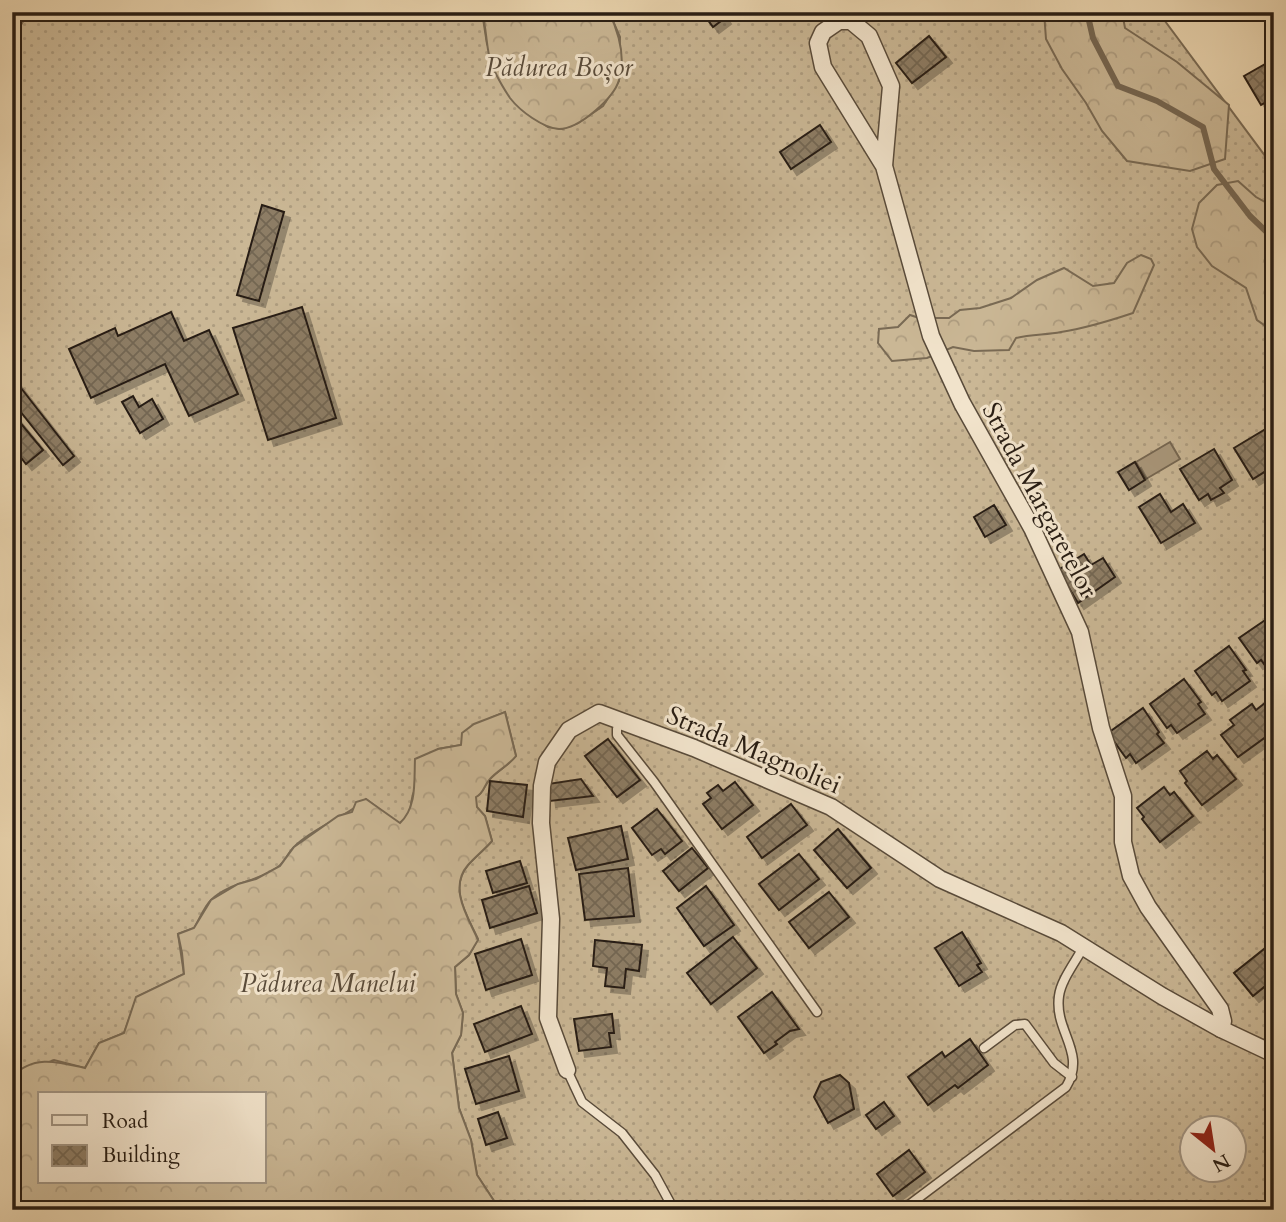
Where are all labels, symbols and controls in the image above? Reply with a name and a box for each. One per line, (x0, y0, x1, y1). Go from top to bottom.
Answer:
park label: Pădurea Boșor (485, 50, 634, 85)
street label: Strada Margaretelor (974, 396, 1107, 604)
street label: Strada Magnoliei (661, 698, 847, 802)
park label: Pădurea Manelui (240, 966, 417, 1001)
legend (38, 1092, 266, 1184)
text: Road (102, 1107, 148, 1136)
north arrow (1178, 1114, 1248, 1184)
text: Building (102, 1141, 180, 1170)
text: N (1207, 1147, 1235, 1178)

